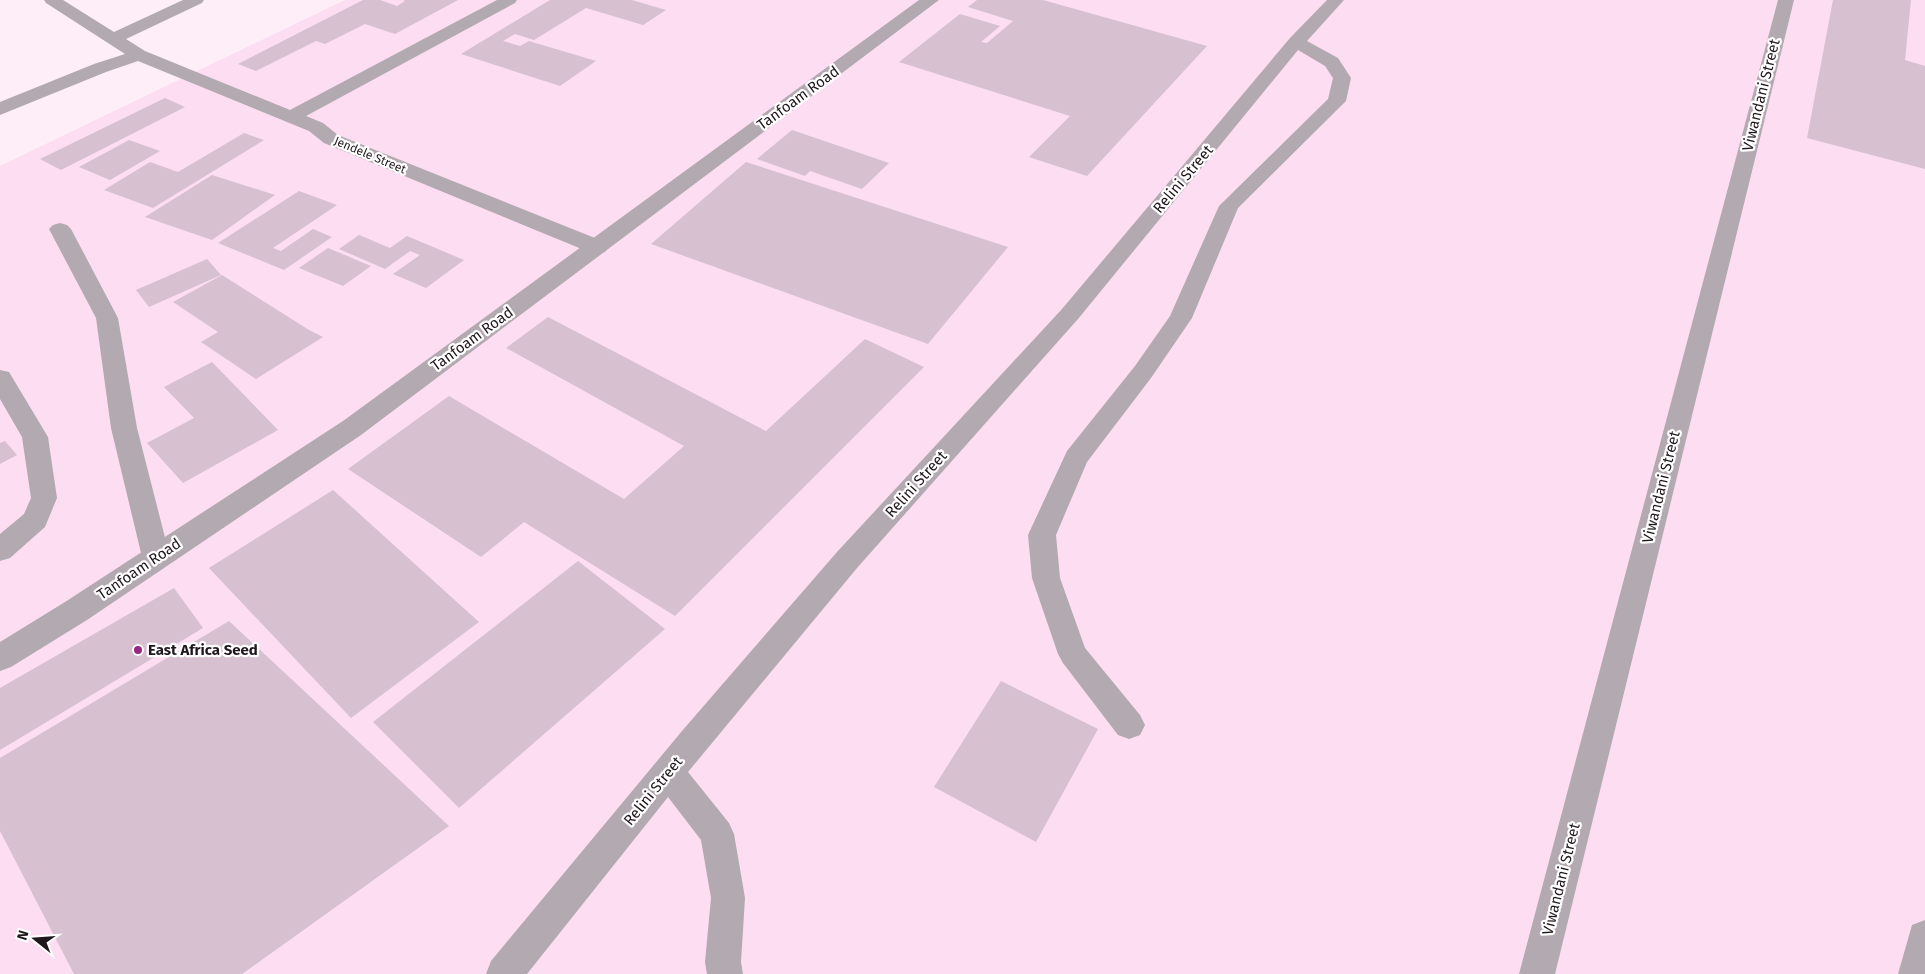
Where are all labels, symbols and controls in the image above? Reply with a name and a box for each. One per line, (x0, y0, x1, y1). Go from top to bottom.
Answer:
street label: Viwandani Street (1738, 37, 1784, 153)
street label: Tanfoam Road (753, 62, 843, 134)
street label: Jendele Street (332, 134, 409, 177)
street label: Relini Street (1149, 141, 1217, 217)
street label: Tanfoam Road (427, 303, 517, 375)
street label: Viwandani Street (1638, 429, 1684, 545)
street label: Relini Street (881, 447, 951, 521)
street label: Tanfoam Road (94, 534, 184, 604)
place label: East Africa Seed (148, 641, 258, 659)
marker: East Africa Seed (132, 644, 144, 656)
street label: Relini Street (620, 752, 687, 829)
street label: Viwandani Street (1538, 821, 1584, 937)
north arrow (10, 914, 60, 964)
text: N (14, 928, 33, 942)

